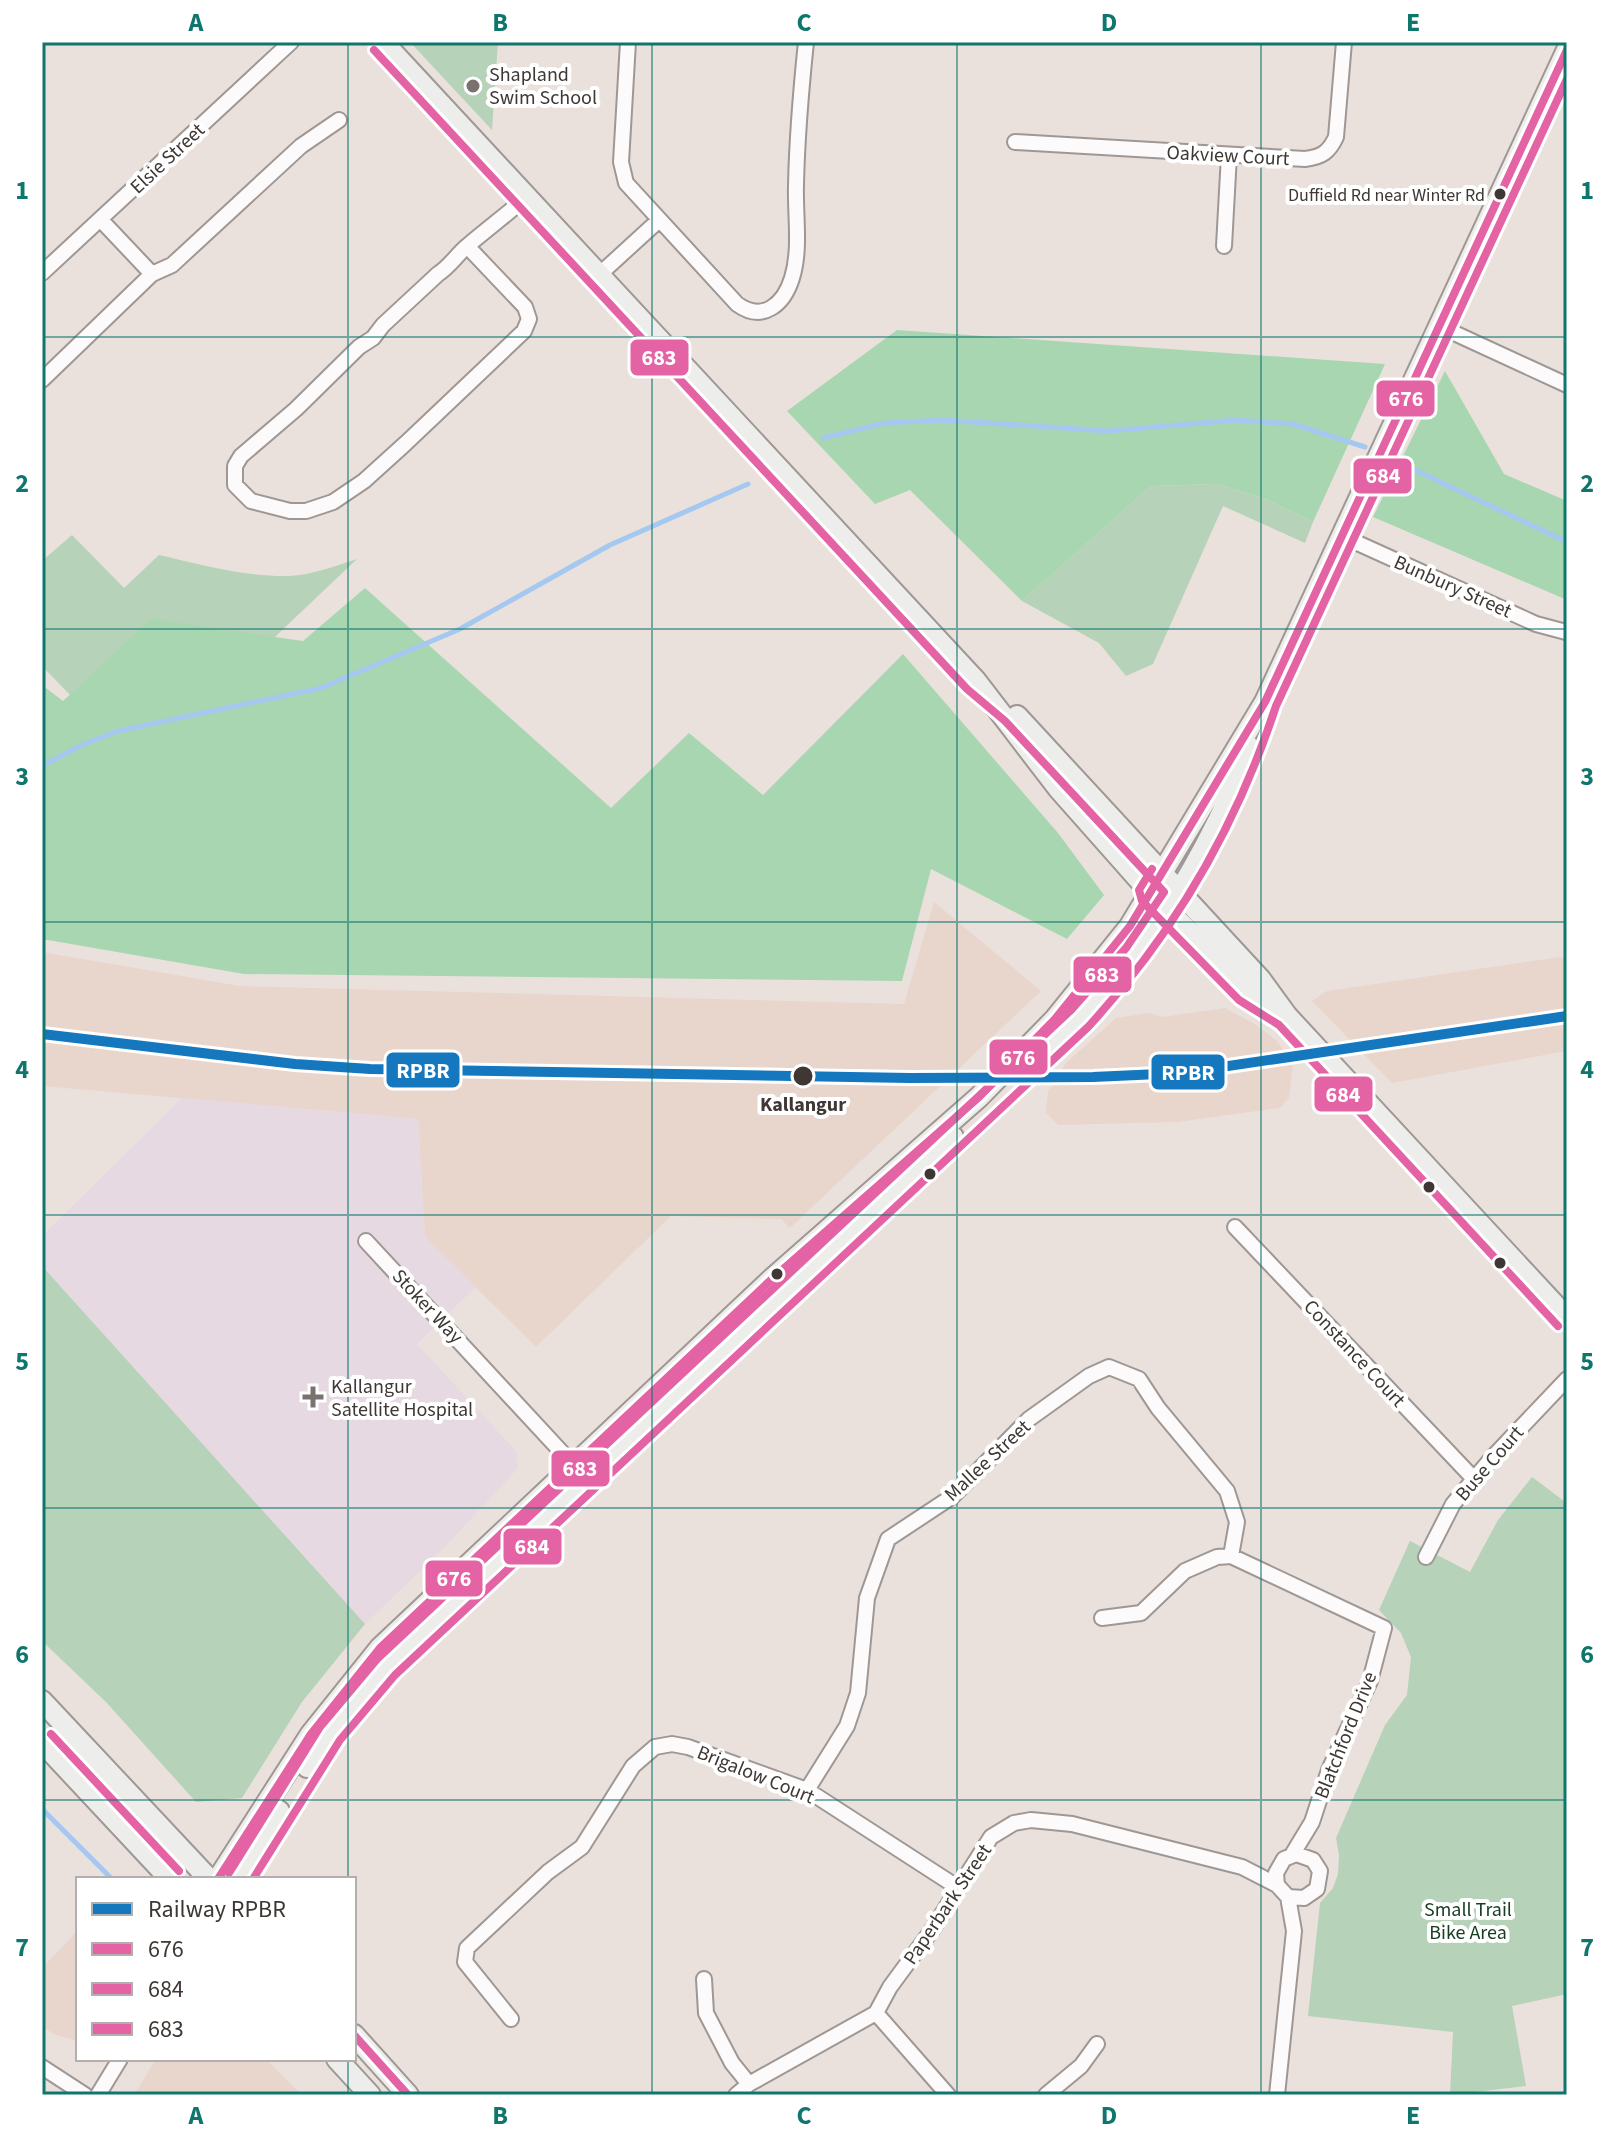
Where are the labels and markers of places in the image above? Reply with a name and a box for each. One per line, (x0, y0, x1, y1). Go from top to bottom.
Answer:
place label: Shapland Swim School (489, 61, 597, 112)
marker: Shapland Swim School (464, 77, 482, 95)
place label: Duffield Rd near Winter Rd (1288, 183, 1485, 208)
marker: Duffield Rd near Winter Rd (1492, 186, 1508, 202)
marker: Kallangur (791, 1064, 815, 1088)
place label: Kallangur (760, 1091, 846, 1119)
unlabelled marker (922, 1166, 938, 1182)
unlabelled marker (1421, 1179, 1437, 1195)
unlabelled marker (1492, 1255, 1508, 1271)
unlabelled marker (769, 1266, 785, 1282)
place label: Kallangur Satellite Hospital (331, 1373, 473, 1424)
marker: Kallangur Satellite Hospital (302, 1386, 324, 1408)

